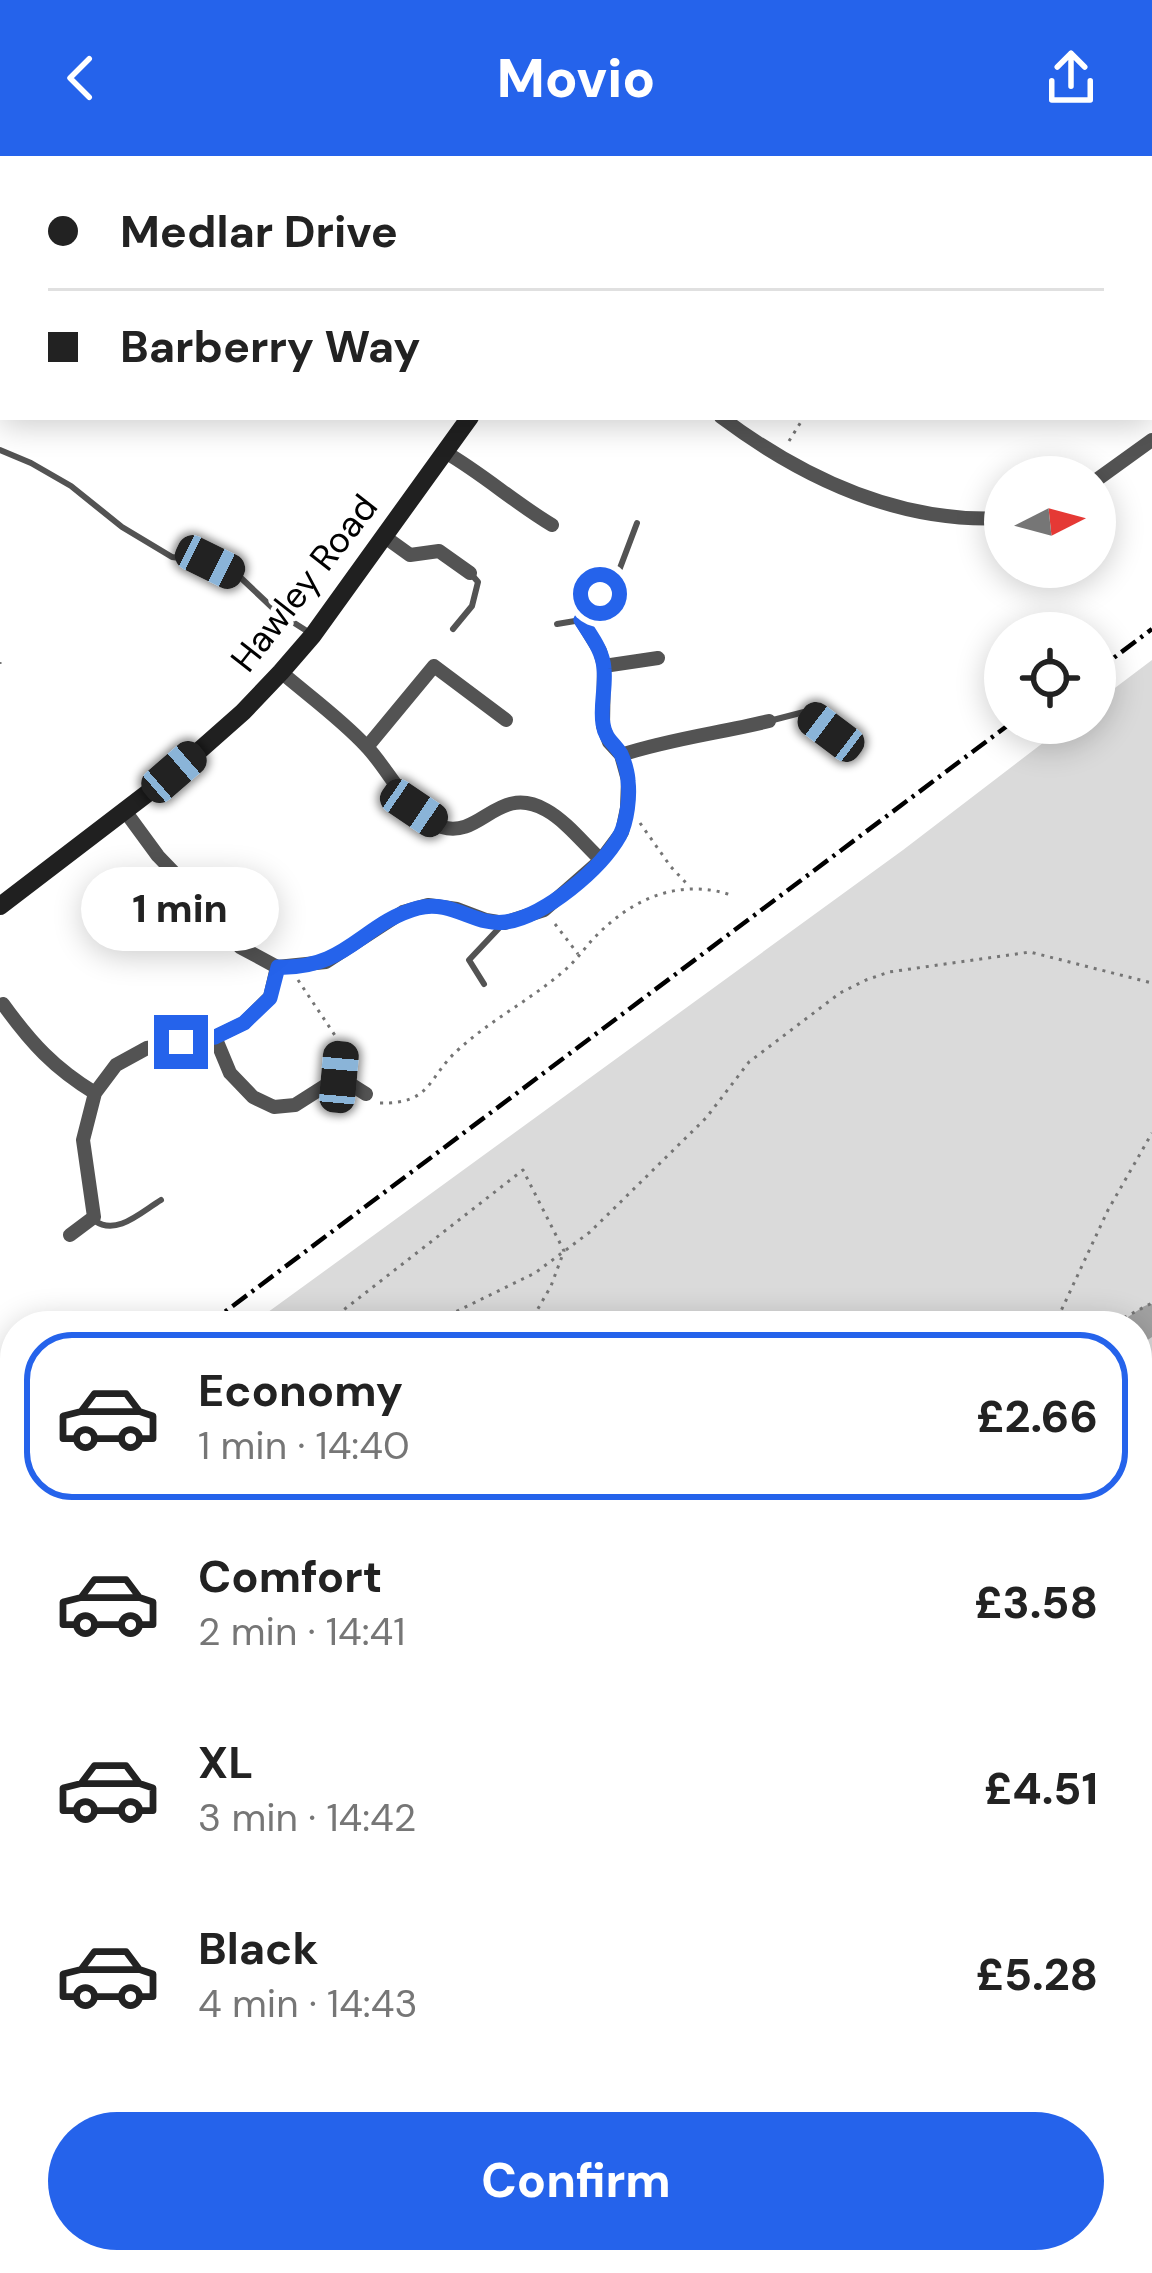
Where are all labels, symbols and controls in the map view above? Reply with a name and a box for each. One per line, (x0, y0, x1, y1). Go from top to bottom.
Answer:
text: Movio (497, 43, 655, 114)
icon: back (48, 45, 114, 111)
icon: share (1038, 45, 1104, 111)
text: Medlar Drive (120, 202, 398, 261)
text: Barberry Way (120, 317, 421, 376)
north arrow (984, 456, 1116, 588)
map controls (984, 456, 1116, 744)
street label: Hawley Road (220, 485, 388, 681)
car (170, 530, 250, 594)
route start (573, 567, 627, 621)
button: locate (984, 612, 1116, 744)
car (791, 696, 871, 768)
car (135, 735, 213, 809)
car (374, 773, 454, 843)
callout: 1 min (82, 868, 280, 952)
text: 1 min (132, 883, 228, 934)
route end (154, 1015, 208, 1069)
car (318, 1040, 360, 1114)
text: Economy (198, 1361, 403, 1420)
icon: car (54, 1362, 162, 1470)
text: £2.66 (976, 1387, 1098, 1446)
text: 1 min · 14:40 (198, 1420, 410, 1471)
text: Comfort (198, 1547, 382, 1606)
icon: car (54, 1548, 162, 1656)
text: £3.58 (974, 1573, 1098, 1632)
text: 2 min · 14:41 (198, 1606, 405, 1657)
text: XL (198, 1733, 253, 1792)
icon: car (54, 1734, 162, 1842)
text: £4.51 (984, 1759, 1098, 1818)
text: 3 min · 14:42 (198, 1792, 416, 1843)
text: Black (198, 1919, 318, 1978)
icon: car (54, 1920, 162, 2028)
text: £5.28 (976, 1945, 1098, 2004)
text: 4 min · 14:43 (198, 1978, 417, 2029)
button: Confirm (48, 2112, 1104, 2250)

